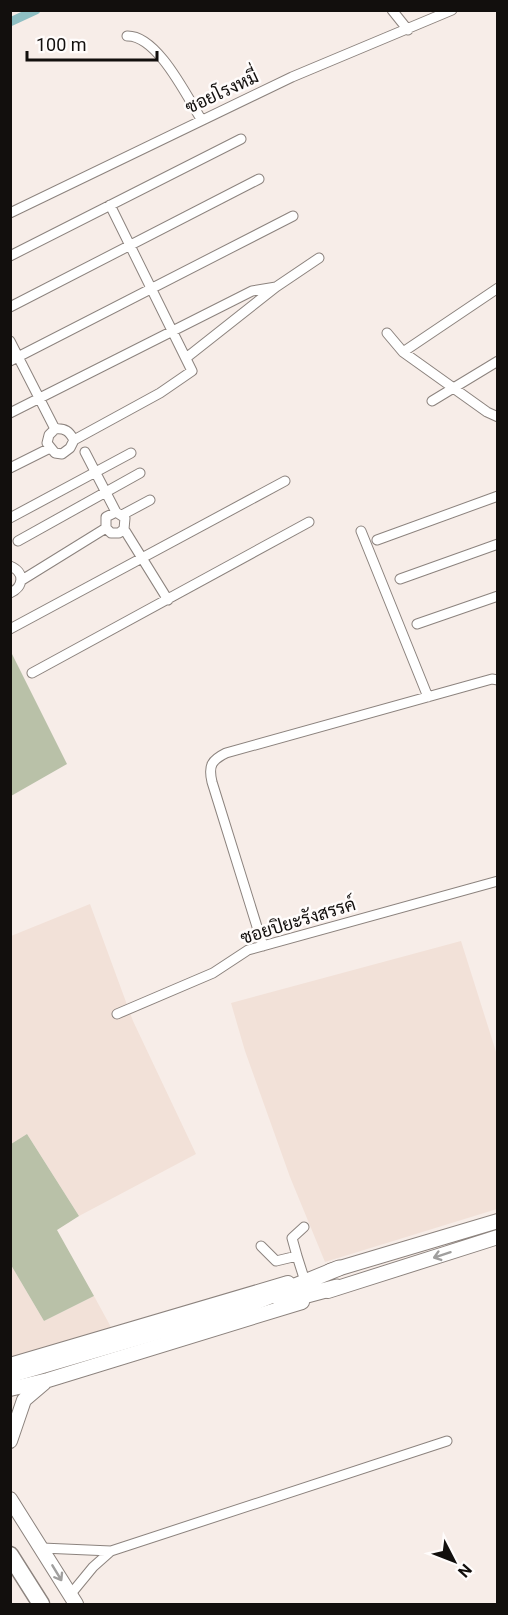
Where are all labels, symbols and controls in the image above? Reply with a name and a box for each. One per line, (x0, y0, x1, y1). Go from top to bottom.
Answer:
scale bar (27, 24, 158, 62)
text: 100 m (36, 34, 87, 55)
street label: ซอยโรงหมี่ (180, 61, 262, 118)
street label: ซอยปิยะรังสรรค์ (237, 891, 358, 948)
one-way arrow (433, 1250, 452, 1261)
north arrow (424, 1531, 484, 1591)
text: N (454, 1560, 476, 1581)
one-way arrow (52, 1564, 64, 1581)

